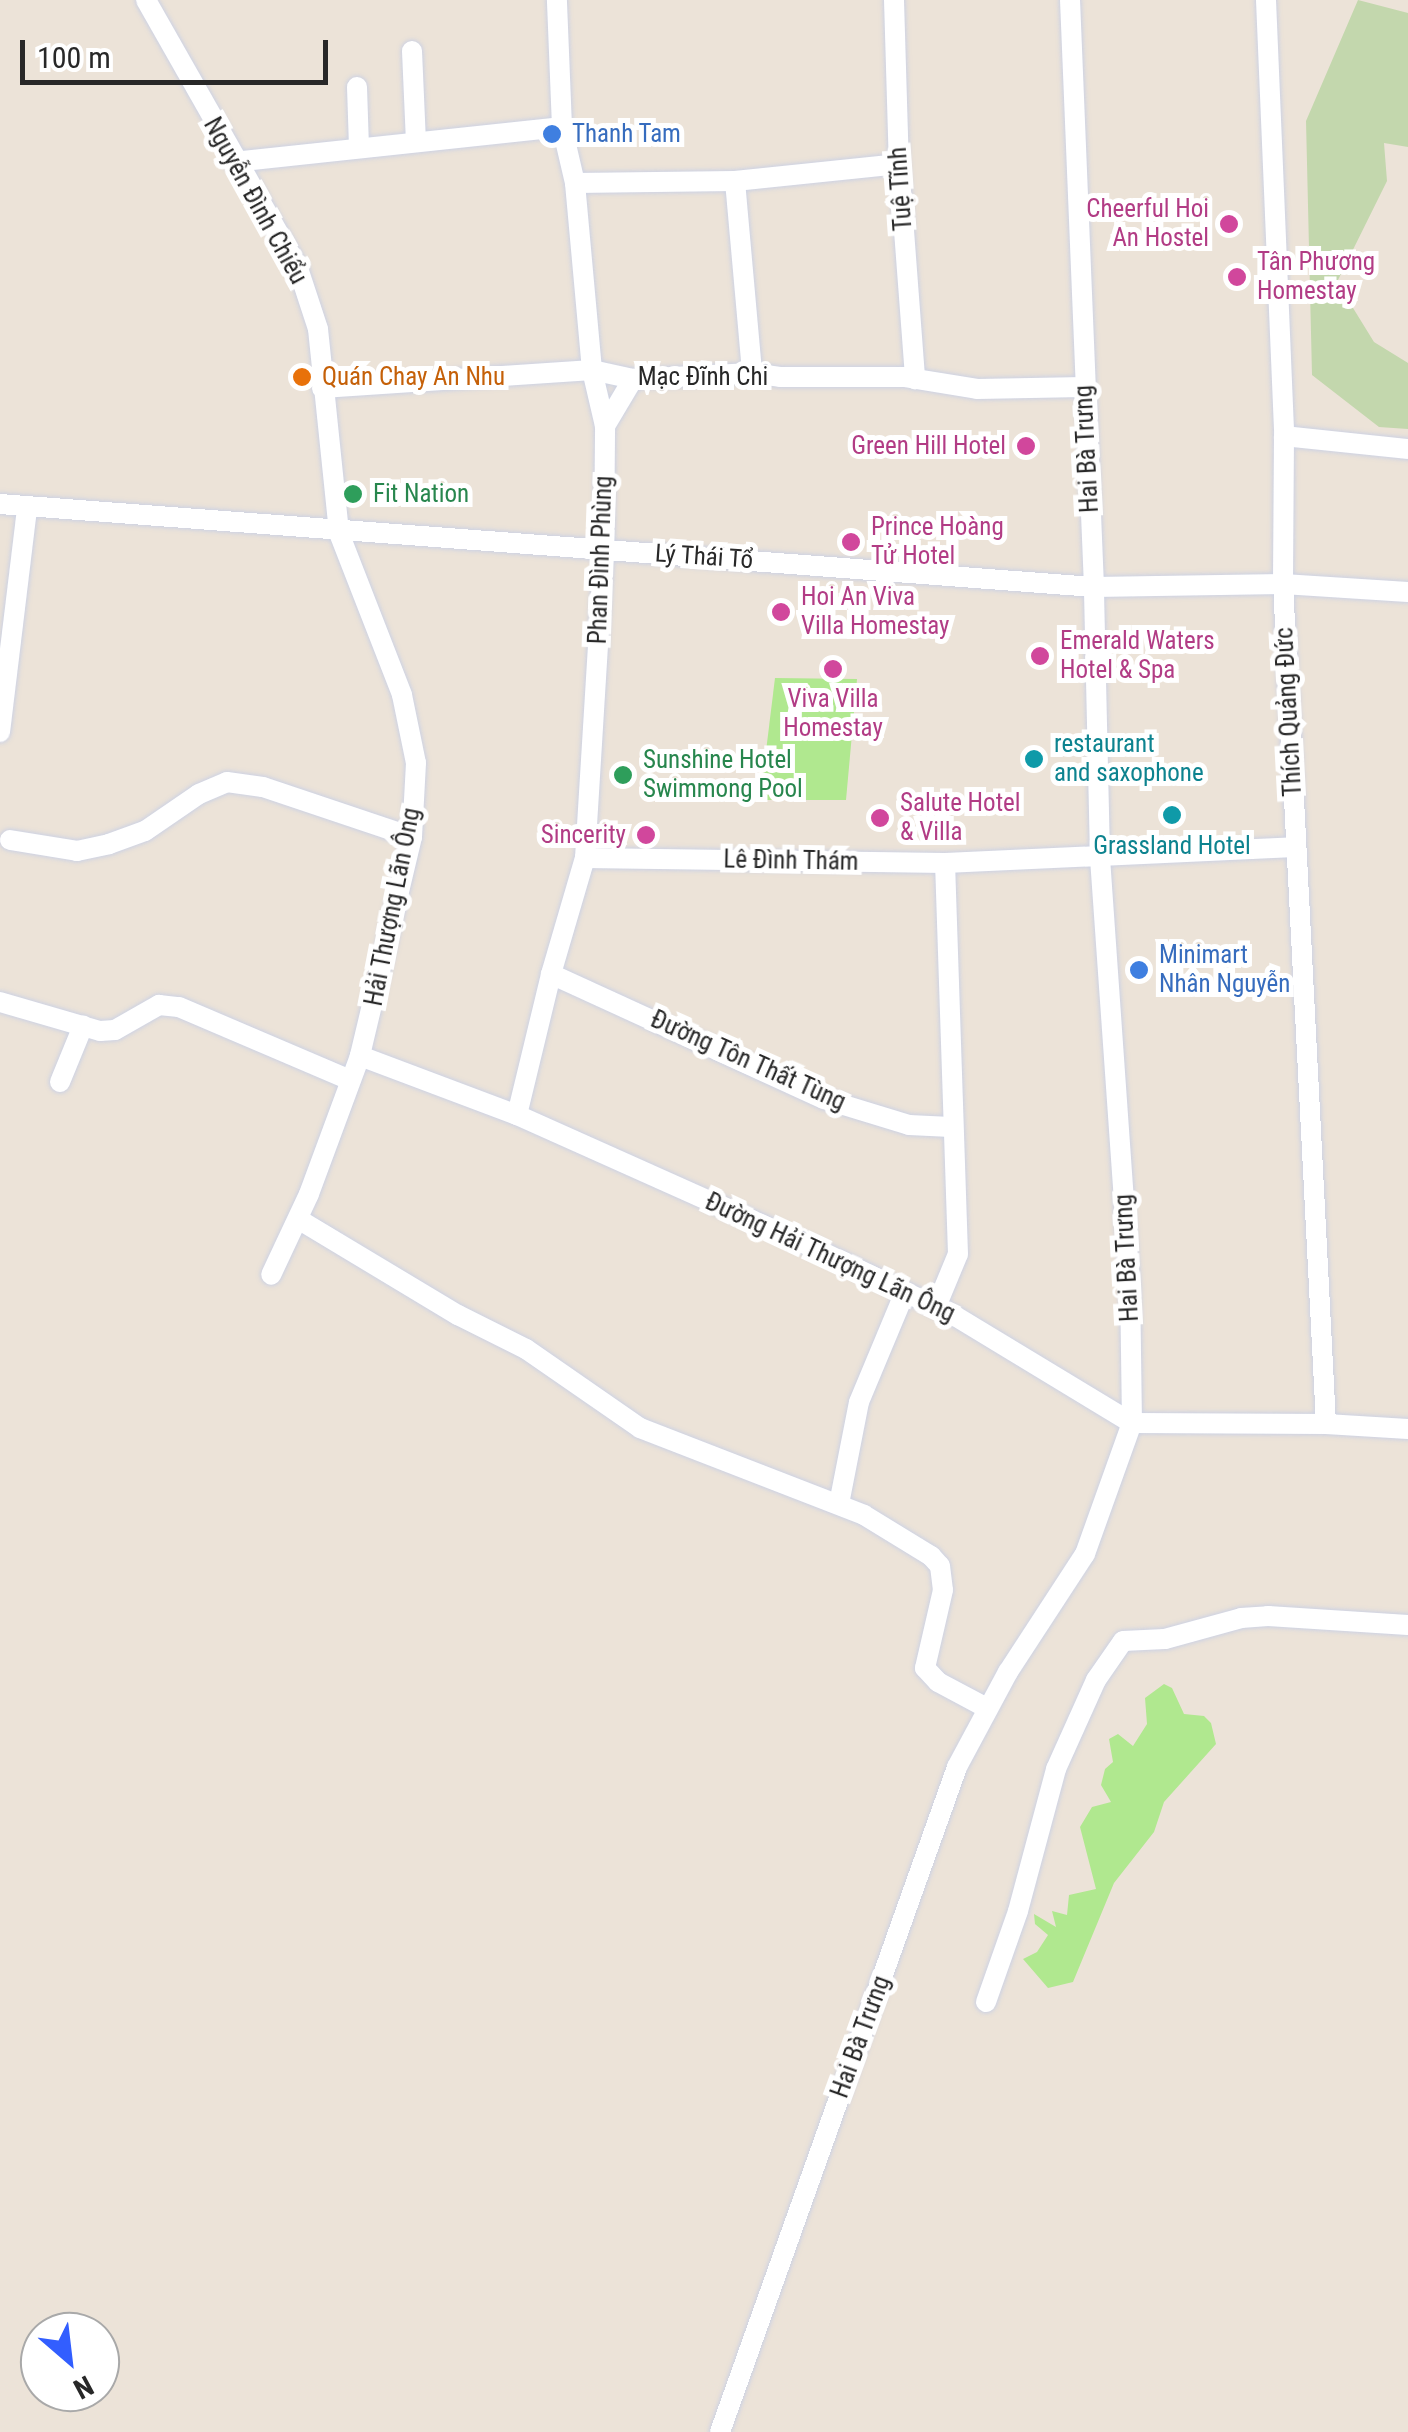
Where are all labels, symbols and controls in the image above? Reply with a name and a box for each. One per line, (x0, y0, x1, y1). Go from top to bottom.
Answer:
scale bar (25, 20, 332, 82)
text: 100 m (37, 40, 111, 75)
street label: Nguyễn Đình Chiểu (197, 112, 313, 290)
place label: Thanh Tam (572, 119, 681, 149)
marker: Thanh Tam (541, 123, 563, 145)
street label: Tuệ Tĩnh (883, 146, 919, 232)
place label: Cheerful Hoi An Hostel (1086, 195, 1209, 254)
marker: Cheerful Hoi An Hostel (1218, 213, 1240, 235)
place label: Tân Phương Homestay (1257, 248, 1375, 307)
marker: Tân Phương Homestay (1226, 266, 1248, 288)
place label: Quán Chay An Nhu (322, 362, 505, 392)
street label: Mạc Đĩnh Chi (638, 362, 768, 392)
marker: Quán Chay An Nhu (291, 366, 313, 388)
street label: Hai Bà Trưng (1069, 384, 1105, 514)
place label: Green Hill Hotel (851, 431, 1006, 461)
marker: Green Hill Hotel (1015, 435, 1037, 457)
street label: Phan Đình Phùng (583, 475, 619, 645)
place label: Fit Nation (373, 479, 469, 509)
marker: Fit Nation (342, 483, 364, 505)
place label: Prince Hoàng Tử Hotel (871, 513, 1004, 572)
marker: Prince Hoàng Tử Hotel (840, 531, 862, 553)
street label: Lý Thái Tổ (653, 539, 755, 575)
place label: Hoi An Viva Villa Homestay (801, 583, 950, 642)
marker: Hoi An Viva Villa Homestay (770, 601, 792, 623)
place label: Emerald Waters Hotel & Spa (1060, 627, 1215, 686)
street label: Thích Quảng Đức (1270, 627, 1308, 797)
marker: Emerald Waters Hotel & Spa (1029, 645, 1051, 667)
marker: Viva Villa Homestay (822, 658, 844, 680)
place label: Viva Villa Homestay (783, 685, 883, 744)
place label: restaurant and saxophone (1054, 730, 1204, 789)
place label: Sunshine Hotel Swimmong Pool (643, 746, 803, 805)
marker: restaurant and saxophone (1023, 748, 1045, 770)
marker: Sunshine Hotel Swimmong Pool (612, 764, 634, 786)
place label: Salute Hotel & Villa (900, 789, 1021, 848)
marker: Grassland Hotel (1161, 804, 1183, 826)
street label: Hải Thượng Lãn Ông (359, 805, 427, 1009)
marker: Salute Hotel & Villa (869, 807, 891, 829)
place label: Sincerity (541, 820, 626, 850)
marker: Sincerity (635, 824, 657, 846)
place label: Grassland Hotel (1093, 831, 1251, 861)
street label: Lê Đình Thám (723, 845, 859, 877)
place label: Minimart Nhân Nguyễn (1159, 941, 1290, 1000)
marker: Minimart Nhân Nguyễn (1128, 959, 1150, 981)
street label: Đường Tôn Thất Tùng (645, 1004, 851, 1118)
street label: Đường Hải Thượng Lãn Ông (700, 1187, 960, 1329)
street label: Hai Bà Trưng (1109, 1193, 1145, 1323)
street label: Hai Bà Trưng (825, 1972, 897, 2102)
north arrow (20, 2312, 120, 2412)
text: N (68, 2369, 99, 2406)

